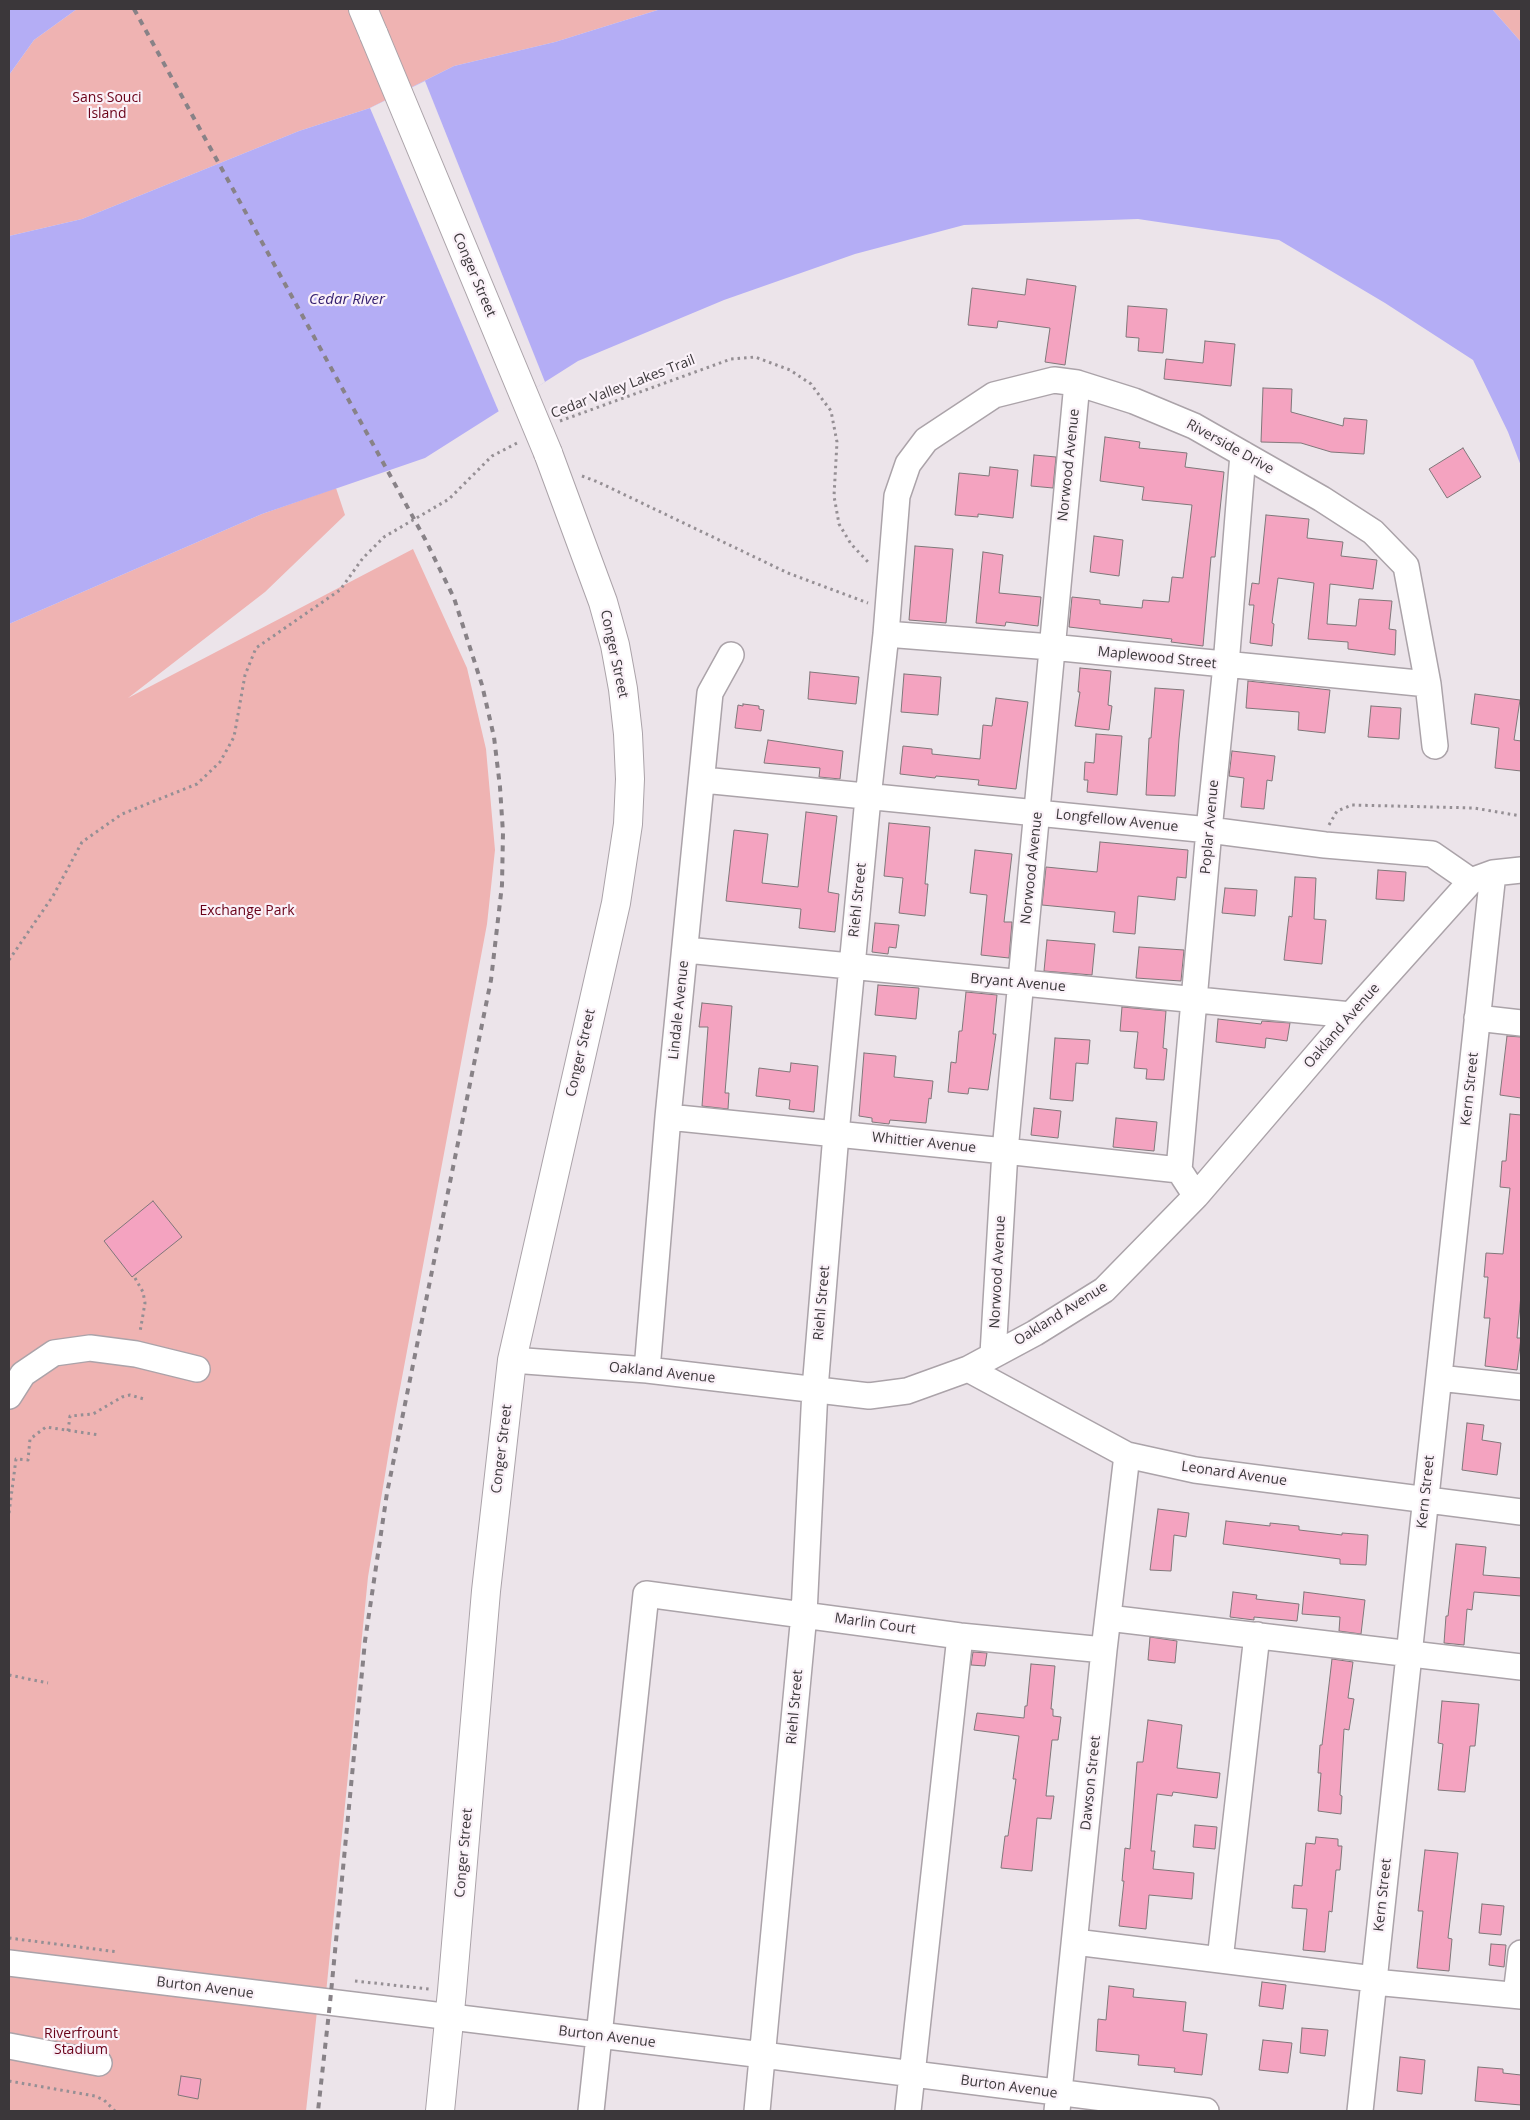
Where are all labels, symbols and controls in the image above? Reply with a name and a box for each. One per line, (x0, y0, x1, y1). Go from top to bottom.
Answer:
park label: Sans Souci Island (72, 90, 142, 122)
street label: Conger Street (449, 230, 499, 320)
water label: Cedar River (309, 291, 385, 309)
street label: Cedar Valley Lakes Trail (549, 352, 697, 422)
street label: Norwood Avenue (1055, 408, 1083, 522)
street label: Riverside Drive (1183, 416, 1277, 478)
street label: Conger Street (596, 608, 632, 700)
street label: Maplewood Street (1097, 643, 1217, 673)
street label: Poplar Avenue (1197, 779, 1223, 875)
street label: Longfellow Avenue (1055, 806, 1179, 836)
street label: Norwood Avenue (1018, 811, 1046, 925)
street label: Riehl Street (846, 862, 870, 938)
park label: Exchange Park (199, 903, 295, 919)
street label: Lindale Avenue (665, 960, 693, 1060)
street label: Bryant Avenue (970, 970, 1066, 996)
street label: Oakland Avenue (1301, 980, 1383, 1072)
street label: Conger Street (563, 1007, 599, 1099)
street label: Kern Street (1458, 1052, 1482, 1126)
street label: Whittier Avenue (871, 1129, 977, 1157)
street label: Norwood Avenue (987, 1215, 1009, 1329)
street label: Riehl Street (810, 1265, 834, 1341)
street label: Oakland Avenue (1011, 1279, 1111, 1349)
street label: Oakland Avenue (608, 1359, 716, 1387)
street label: Conger Street (488, 1403, 516, 1495)
street label: Kern Street (1414, 1455, 1438, 1529)
street label: Leonard Avenue (1180, 1458, 1288, 1490)
street label: Marlin Court (833, 1610, 917, 1638)
street label: Riehl Street (783, 1669, 807, 1745)
street label: Dawson Street (1078, 1735, 1104, 1831)
street label: Conger Street (452, 1808, 476, 1898)
street label: Kern Street (1371, 1858, 1395, 1932)
street label: Burton Avenue (155, 1974, 255, 2002)
street label: Burton Avenue (557, 2023, 657, 2051)
park label: Riverfrount Stadium (44, 2026, 118, 2058)
street label: Burton Avenue (959, 2072, 1059, 2102)

